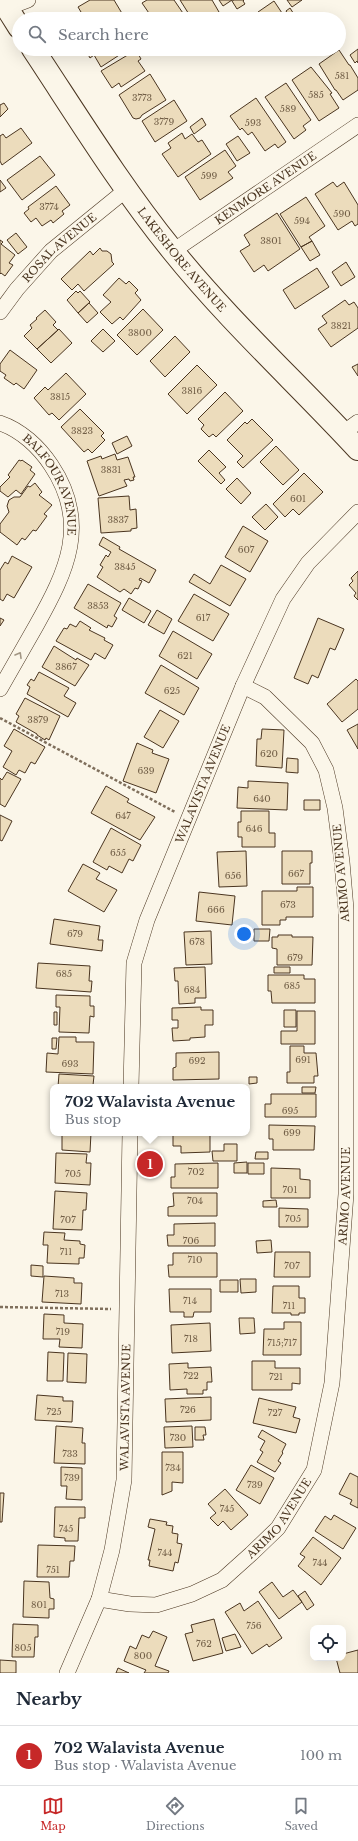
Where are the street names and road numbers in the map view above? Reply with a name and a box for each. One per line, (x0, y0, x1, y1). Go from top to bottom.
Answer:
street label: KENMORE AVENUE (212, 148, 319, 227)
street label: LAKESHORE AVENUE (135, 204, 229, 315)
street label: ROSAL AVENUE (19, 210, 99, 285)
street label: BALFOUR AVENUE (20, 431, 79, 536)
street label: WALAVISTA AVENUE (172, 723, 233, 846)
street label: ARIMO AVENUE (330, 823, 352, 924)
street label: ARIMO AVENUE (335, 1147, 353, 1247)
street label: WALAVISTA AVENUE (117, 1344, 133, 1472)
street label: ARIMO AVENUE (243, 1475, 314, 1562)

